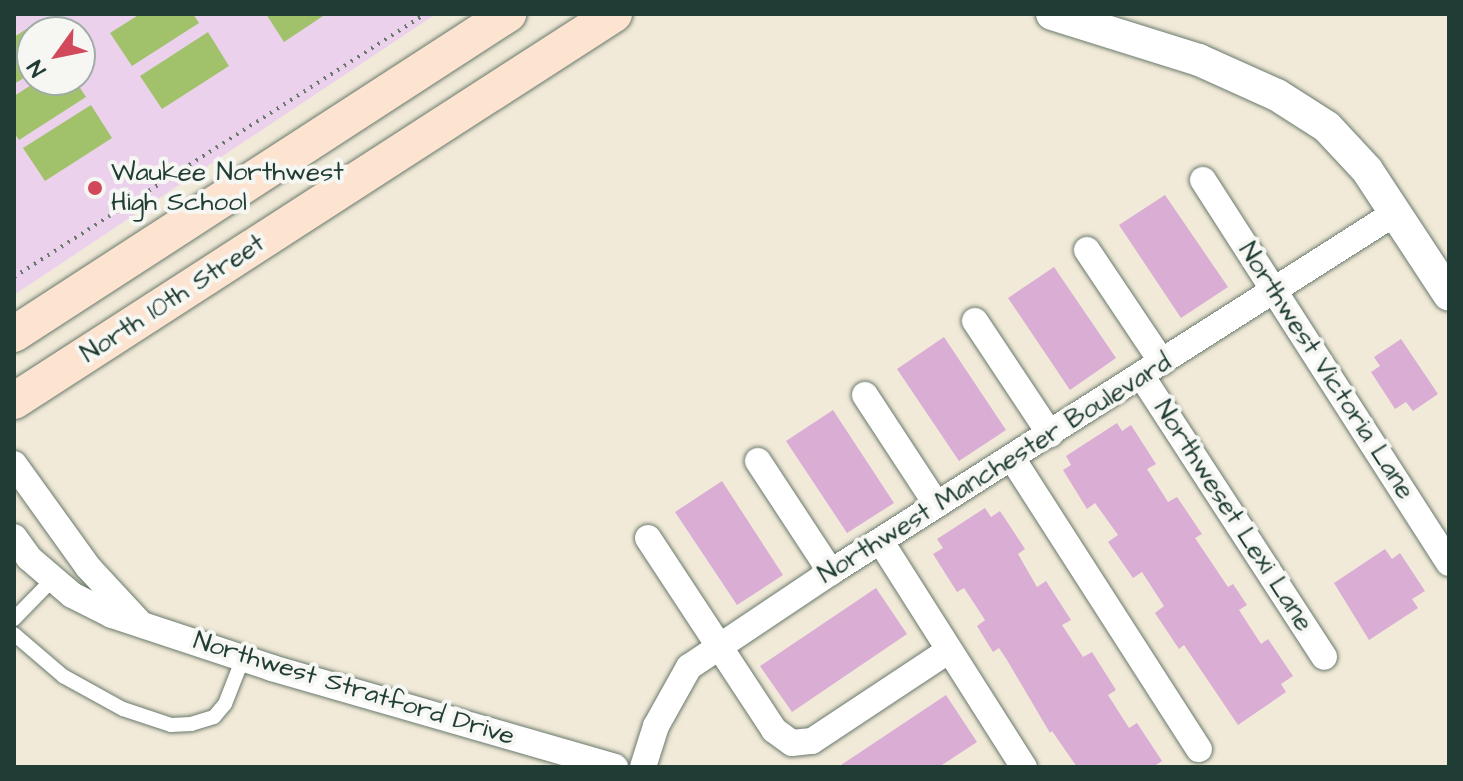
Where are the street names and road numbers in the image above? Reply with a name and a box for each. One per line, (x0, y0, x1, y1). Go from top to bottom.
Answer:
street label: North 10th Street (75, 228, 271, 370)
street label: Northwest Victoria Lane (1231, 237, 1421, 505)
street label: Northwest Manchester Boulevard (813, 347, 1177, 591)
street label: Northweset Lexi Lane (1147, 395, 1319, 637)
street label: Northwest Stratford Drive (190, 625, 518, 753)

